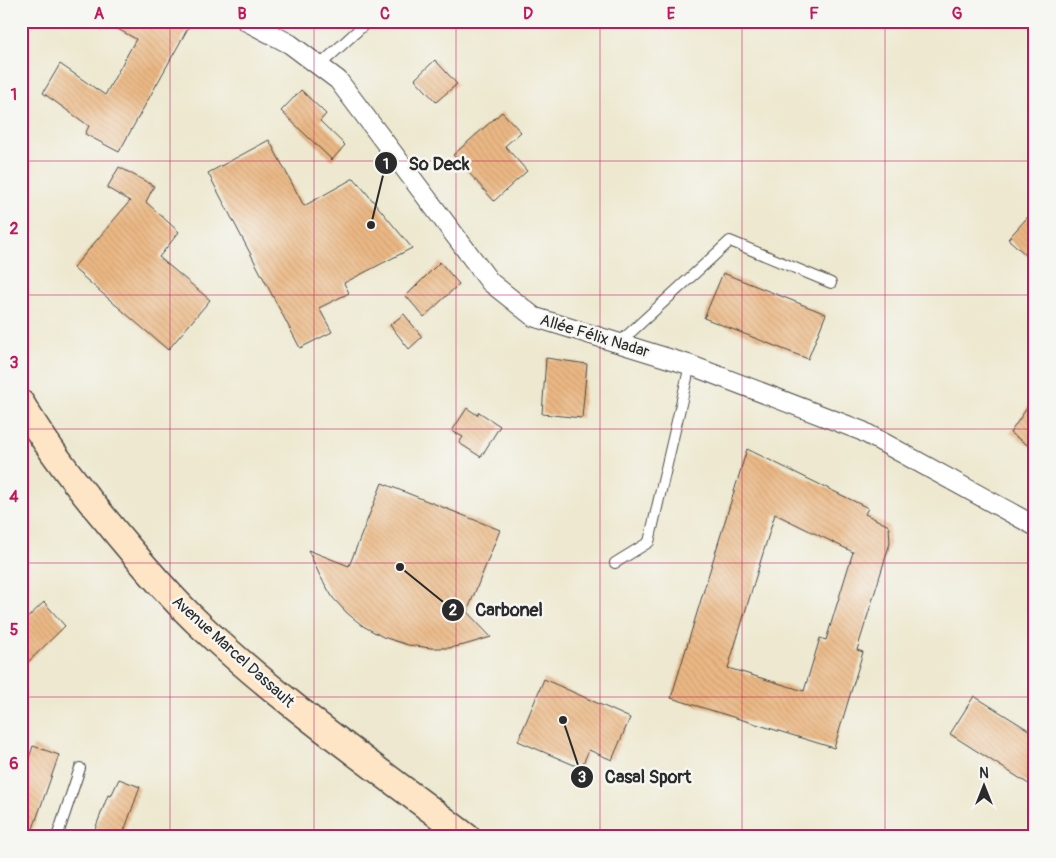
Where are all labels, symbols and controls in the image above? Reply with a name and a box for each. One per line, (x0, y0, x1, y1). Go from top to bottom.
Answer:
text: A (94, 4, 105, 24)
text: B (237, 4, 247, 24)
text: C (380, 4, 390, 24)
text: D (523, 4, 533, 24)
text: E (667, 4, 676, 24)
text: F (809, 4, 819, 24)
text: G (952, 4, 963, 24)
text: 1 (11, 85, 17, 105)
callout: So Deck (374, 147, 480, 180)
text: So Deck (409, 153, 470, 176)
text: 1 (383, 155, 389, 174)
text: 2 (10, 219, 19, 239)
street label: Allée Félix Nadar (538, 310, 652, 362)
text: 3 (10, 353, 19, 373)
text: 4 (9, 487, 19, 507)
street label: Avenue Marcel Dassault (168, 592, 299, 712)
callout: Carbonel (440, 593, 553, 626)
text: Carbonel (475, 599, 543, 622)
text: 2 (449, 601, 457, 620)
text: 5 (10, 620, 19, 640)
text: 6 (9, 754, 19, 774)
north arrow (958, 760, 1008, 810)
callout: Casal Sport (570, 761, 701, 794)
text: N (979, 765, 989, 782)
text: Casal Sport (605, 766, 692, 789)
text: 3 (578, 768, 586, 787)

